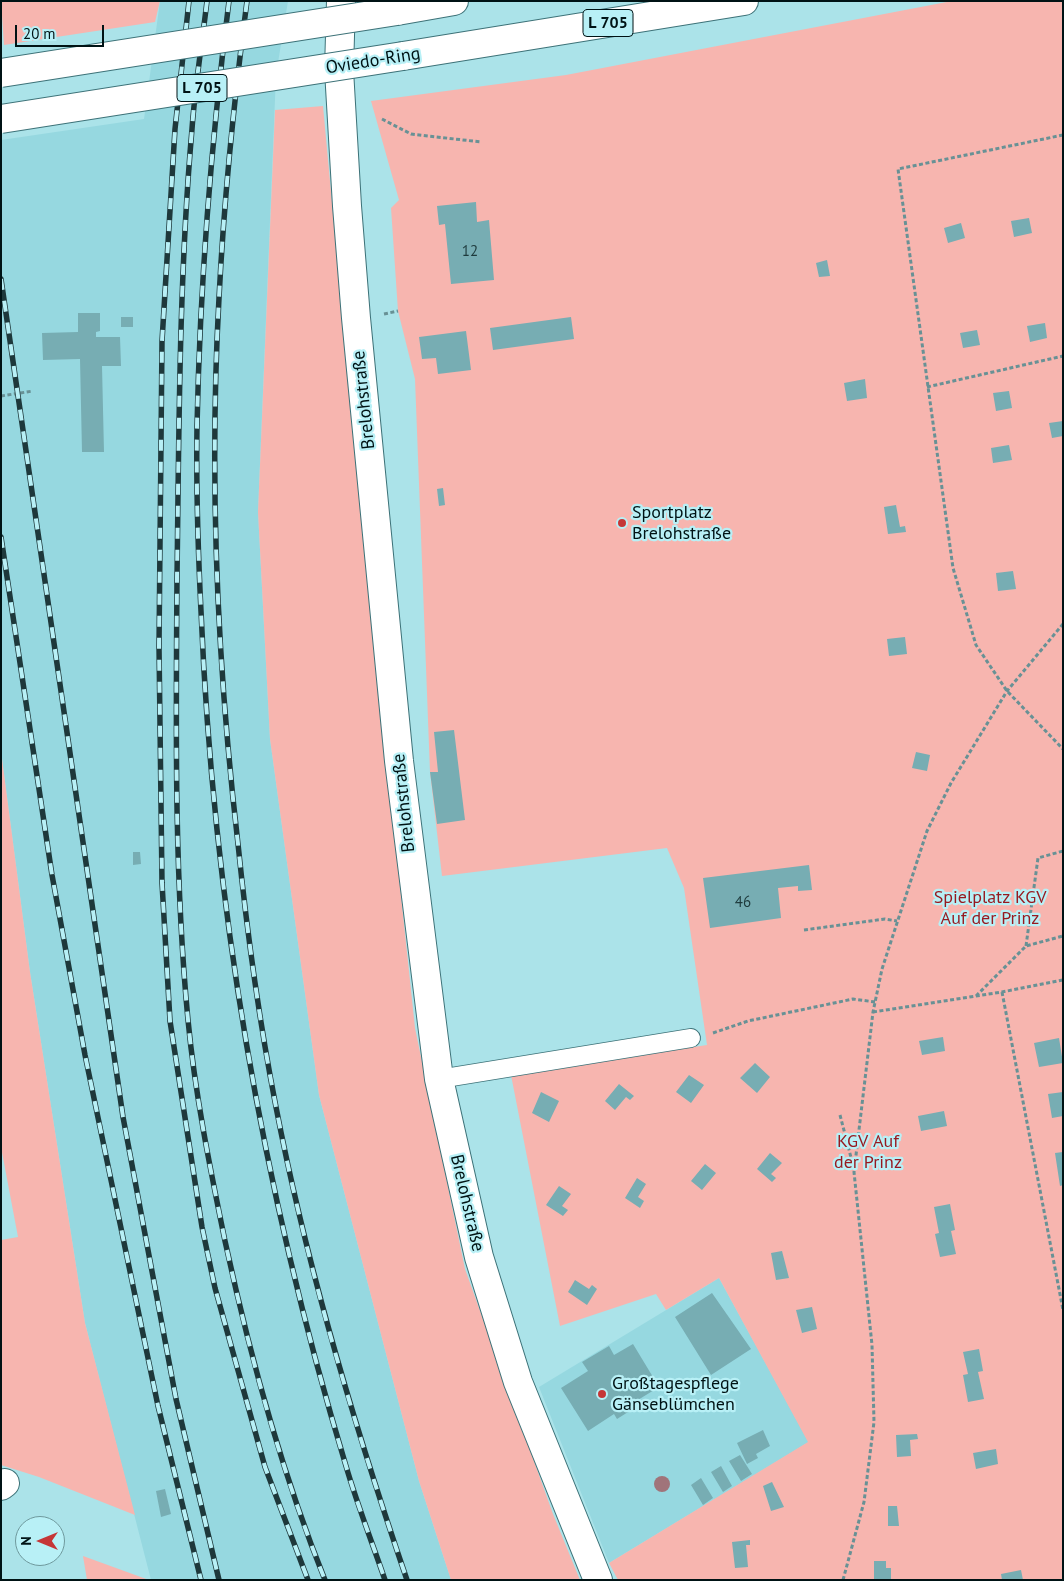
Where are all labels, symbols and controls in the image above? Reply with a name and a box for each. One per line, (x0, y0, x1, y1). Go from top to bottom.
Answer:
road number: L 705 (583, 9, 633, 36)
scale bar (18, 15, 106, 47)
text: 20 m (23, 24, 56, 43)
street label: Oviedo-Ring (324, 43, 422, 79)
road number: L 705 (177, 75, 227, 102)
house number: 12 (462, 243, 478, 261)
street label: Brelohstraße (348, 350, 380, 450)
place label: Sportplatz Brelohstraße (632, 502, 731, 544)
marker: Sportplatz Brelohstraße (616, 517, 628, 529)
street label: Brelohstraße (388, 753, 420, 853)
park label: Spielplatz KGV Auf der Prinz (934, 887, 1046, 930)
house number: 46 (735, 894, 751, 912)
park label: KGV Auf der Prinz (834, 1131, 902, 1174)
street label: Brelohstraße (445, 1152, 489, 1254)
place label: Großtagespflege Gänseblümchen (612, 1373, 739, 1416)
marker: Großtagespflege Gänseblümchen (596, 1388, 608, 1400)
north arrow (15, 1516, 65, 1566)
text: N (17, 1536, 35, 1546)

